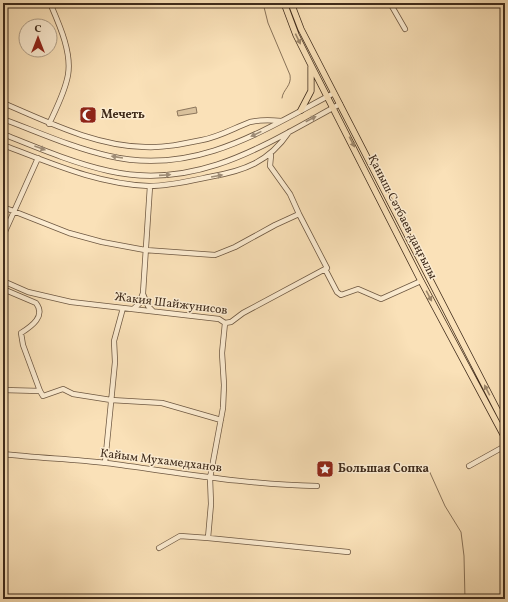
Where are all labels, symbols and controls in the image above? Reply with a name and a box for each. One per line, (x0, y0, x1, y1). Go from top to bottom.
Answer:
north arrow (18, 18, 58, 58)
text: С (34, 22, 42, 37)
one-way arrow (295, 33, 301, 45)
mosque icon: Мечеть (78, 105, 98, 125)
place label: Мечеть (101, 107, 145, 123)
one-way arrow (306, 116, 317, 123)
one-way arrow (251, 131, 262, 137)
one-way arrow (348, 136, 355, 148)
one-way arrow (34, 145, 46, 151)
street label: Қаныш Сәтбаев даңғылы (364, 152, 441, 283)
one-way arrow (111, 154, 123, 160)
one-way arrow (159, 171, 171, 178)
one-way arrow (211, 172, 223, 178)
street label: Жакия Шайжунисов (114, 289, 228, 319)
one-way arrow (426, 290, 432, 302)
one-way arrow (484, 384, 491, 396)
street label: Кайым Мухамедханов (99, 446, 223, 476)
place icon: Большая Сопка (315, 459, 335, 479)
place label: Большая Сопка (338, 461, 429, 477)

